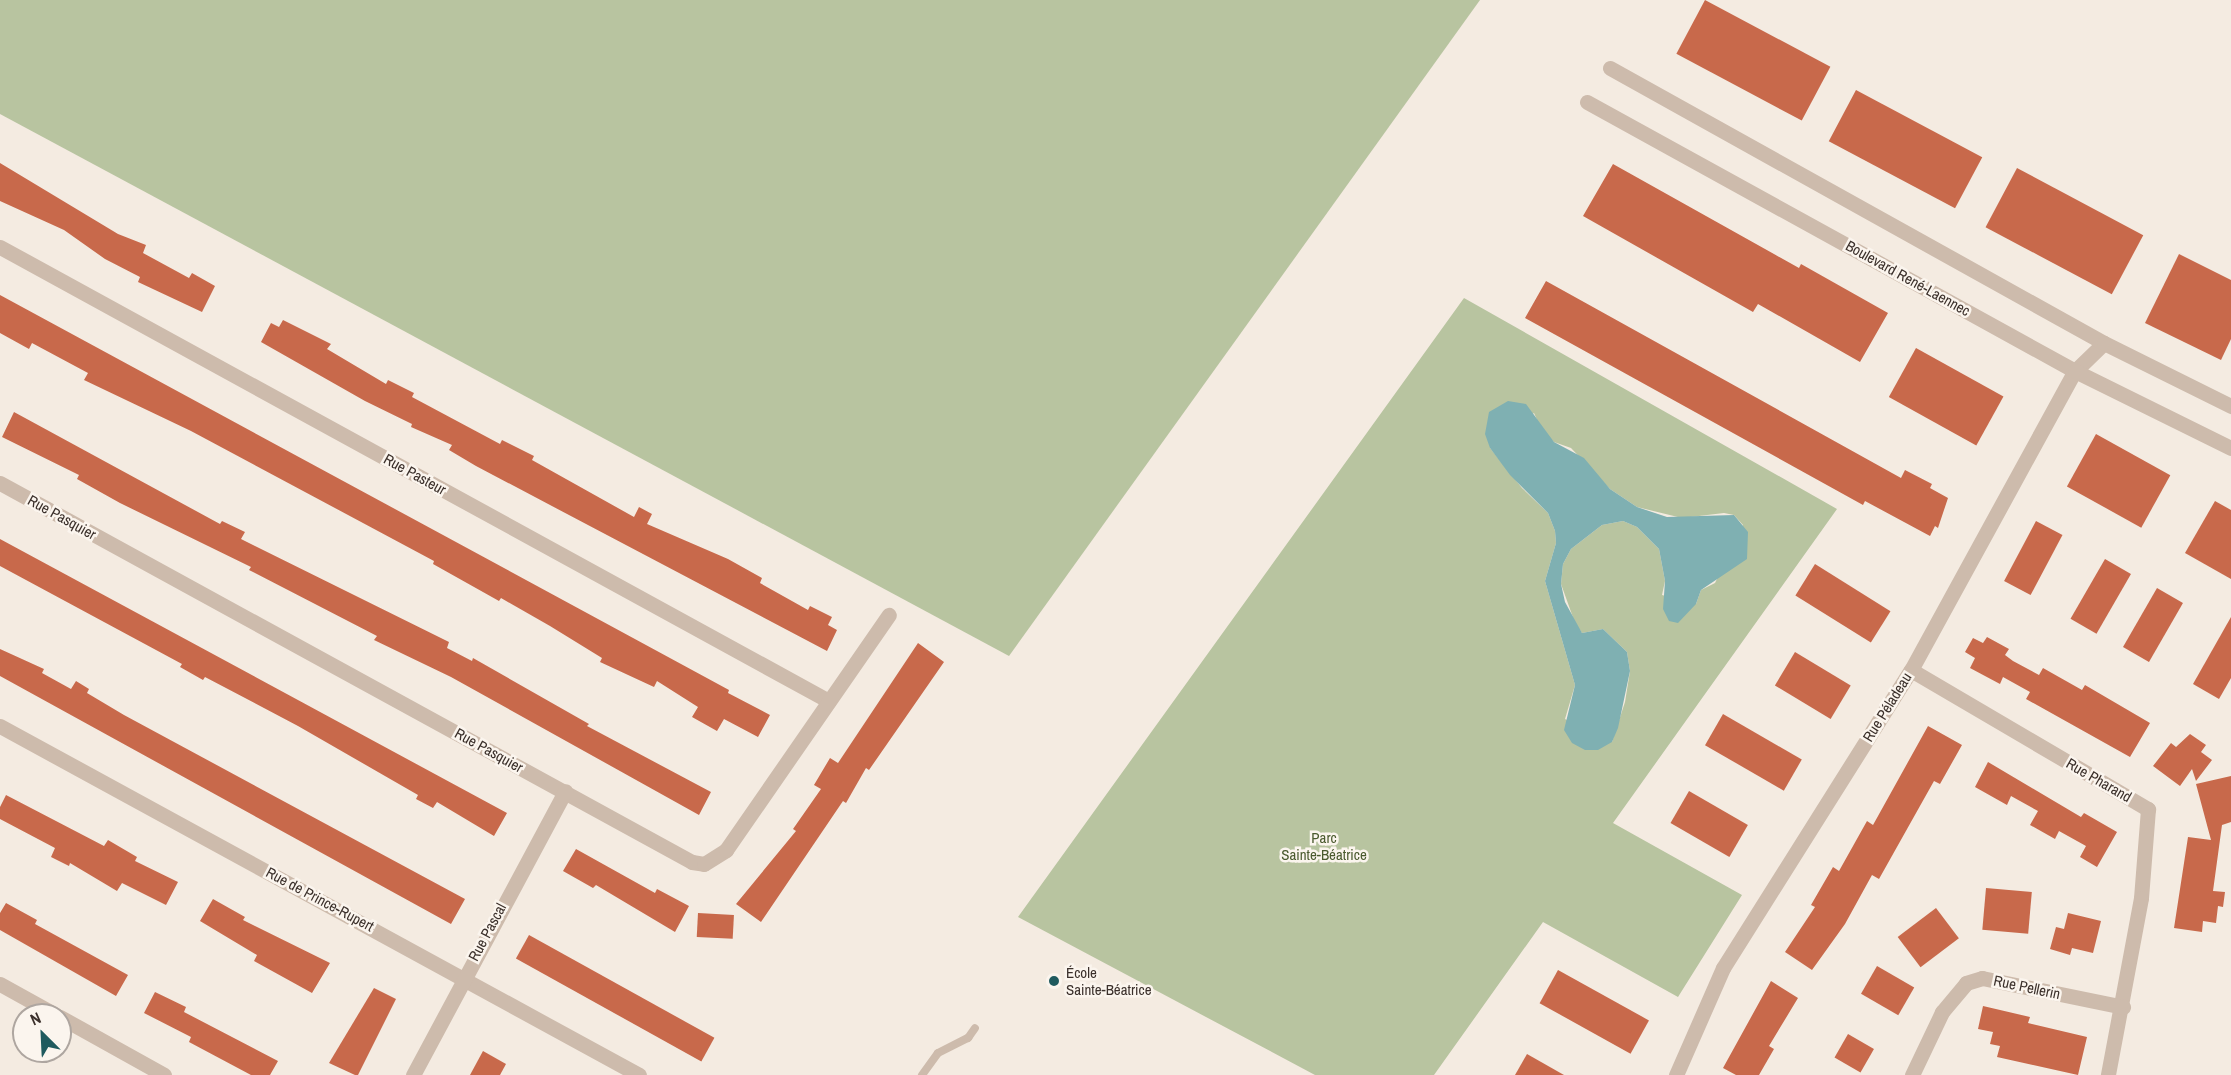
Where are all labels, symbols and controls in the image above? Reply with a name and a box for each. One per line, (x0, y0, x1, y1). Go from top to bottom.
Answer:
street label: Boulevard René-Laennec (1843, 236, 1973, 320)
street label: Rue Pasteur (381, 450, 449, 498)
street label: Rue Pasquier (25, 491, 99, 543)
street label: Rue Péladeau (1859, 669, 1915, 745)
street label: Rue Pasquier (452, 724, 526, 776)
street label: Rue Pharand (2063, 754, 2135, 806)
park label: Parc Sainte-Béatrice (1281, 828, 1367, 863)
street label: Rue de Prince-Rupert (263, 863, 377, 935)
street label: Rue Pascal (464, 900, 510, 964)
place label: École Sainte-Béatrice (1066, 963, 1151, 998)
street label: Rue Pellerin (1992, 971, 2062, 1003)
marker: École Sainte-Béatrice (1047, 974, 1061, 988)
north arrow (12, 1003, 72, 1063)
text: N (27, 1006, 44, 1030)

